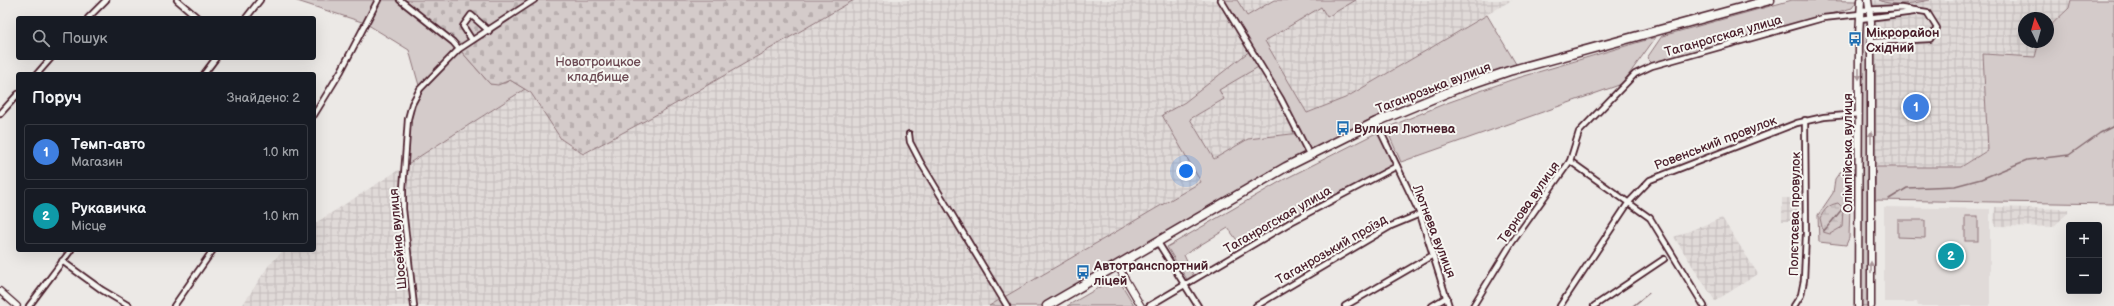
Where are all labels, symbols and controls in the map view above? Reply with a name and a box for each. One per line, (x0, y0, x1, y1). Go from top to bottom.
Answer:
street label: Таганрогская улица (1663, 11, 1784, 60)
north arrow (2018, 12, 2054, 48)
search box (16, 16, 316, 60)
place label: Мікрорайон Східний (1866, 25, 1939, 56)
icon: search (30, 27, 52, 49)
text: Пошук (62, 29, 108, 48)
bus stop icon: Мікрорайон Східний (1847, 31, 1863, 47)
park label: Новотроицкое кладбище (555, 54, 641, 85)
street label: Таганрозька вулиця (1374, 59, 1493, 117)
one-way arrow (1856, 68, 1862, 81)
text: Поруч (32, 88, 82, 108)
text: Знайдено: 2 (227, 90, 300, 106)
pin: 1 (1903, 92, 1929, 122)
street label: Олімпійська вулиця (1840, 93, 1856, 213)
street label: Ровенський провулок (1652, 112, 1779, 174)
bus stop icon: Вулиця Лютнева (1335, 120, 1351, 136)
place label: Вулиця Лютнева (1354, 121, 1456, 137)
one-way arrow (1868, 130, 1874, 143)
text: Темп-авто (71, 135, 145, 154)
text: 1 (43, 144, 49, 160)
text: 1.0 km (263, 144, 299, 160)
street label: Полєтаєва провулок (1786, 152, 1804, 276)
text: Магазин (71, 154, 123, 170)
street label: Тернова вулиця (1495, 158, 1563, 247)
your location (1176, 161, 1196, 181)
street label: Таганрогская улица (1221, 182, 1334, 257)
street label: Лютнева вулиця (1409, 182, 1459, 280)
street label: Шосейна вулиця (386, 188, 410, 290)
text: Рукавичка (71, 199, 146, 218)
text: 2 (42, 208, 50, 224)
text: 1.0 km (263, 208, 299, 224)
street label: Таганрозький проїзд (1273, 211, 1390, 288)
text: Місце (71, 218, 106, 234)
map controls (2066, 222, 2102, 294)
button: + (2066, 222, 2102, 258)
pin: 2 (1938, 241, 1964, 271)
place label: Автотранспортний ліцей (1093, 258, 1208, 289)
button: − (2066, 258, 2102, 294)
one-way arrow (1868, 260, 1874, 273)
bus stop icon: Автотранспортний ліцей (1075, 264, 1091, 280)

